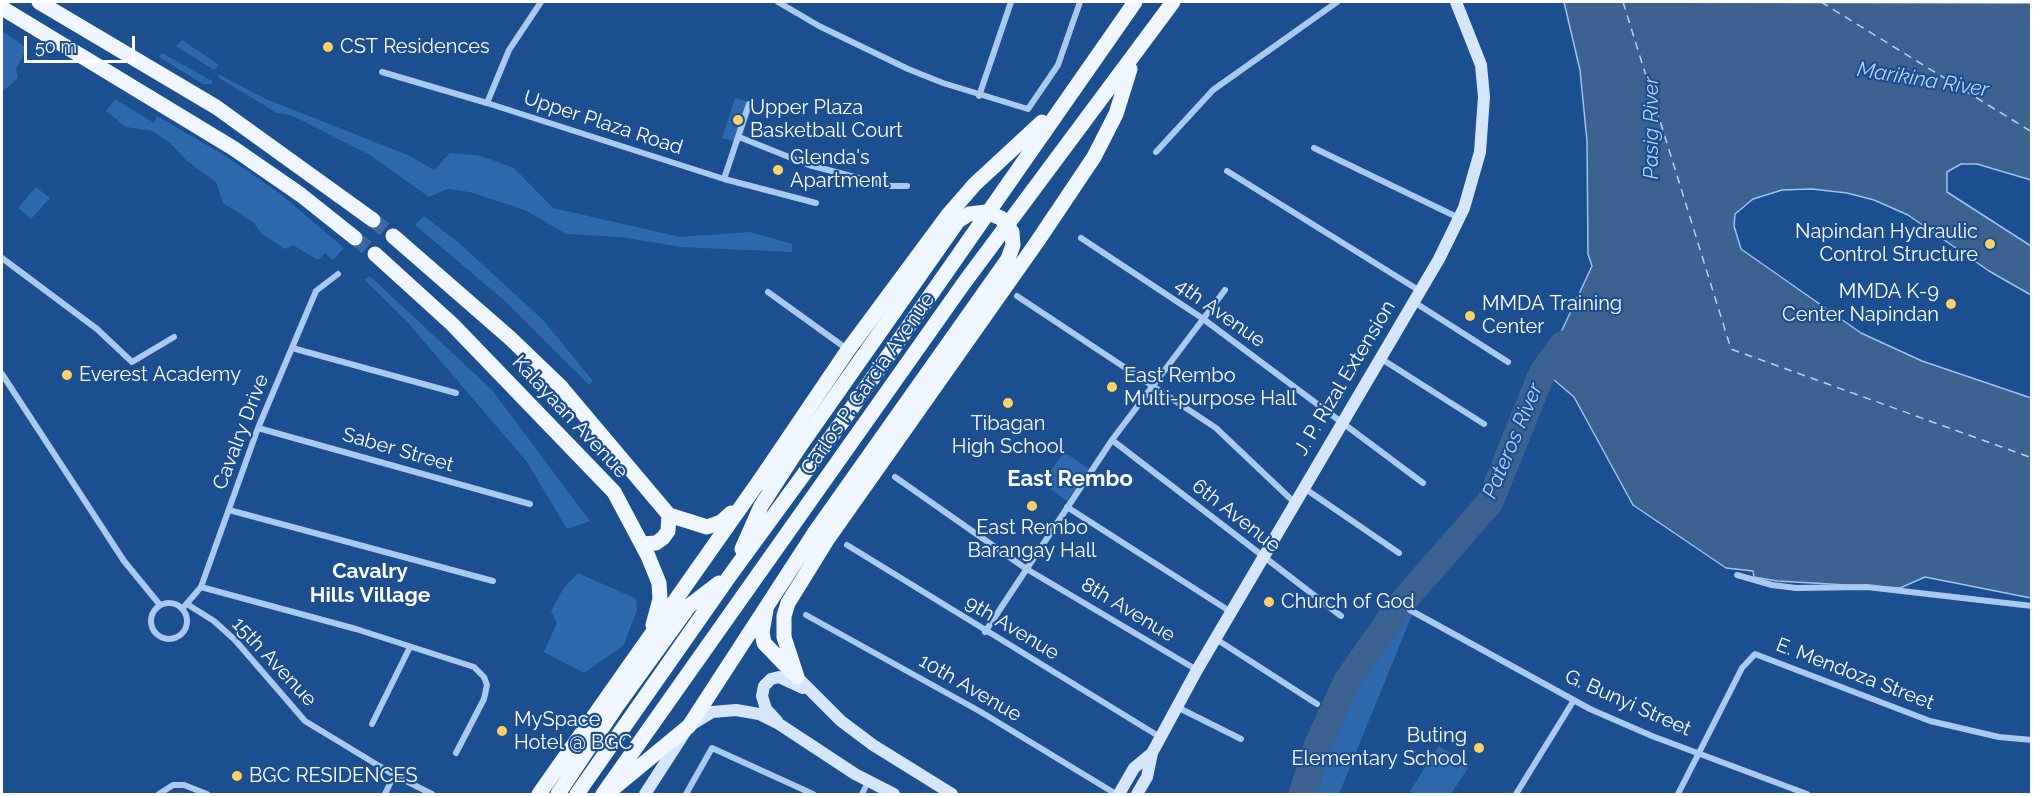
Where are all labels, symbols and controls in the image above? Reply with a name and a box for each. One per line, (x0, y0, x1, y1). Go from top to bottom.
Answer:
scale bar (27, 24, 138, 62)
place label: CST Residences (340, 35, 490, 59)
text: 50 m (35, 36, 77, 57)
marker: CST Residences (321, 40, 335, 54)
water label: Marikina River (1855, 57, 1991, 103)
water label: Pasig River (1639, 76, 1665, 180)
street label: Upper Plaza Road (520, 86, 686, 160)
place label: Upper Plaza Basketball Court (750, 96, 903, 143)
marker: Upper Plaza Basketball Court (731, 113, 745, 127)
place label: Glenda's Apartment (790, 146, 889, 193)
marker: Glenda's Apartment (771, 163, 785, 177)
place label: Napindan Hydraulic Control Structure (1795, 220, 1978, 267)
marker: Napindan Hydraulic Control Structure (1983, 237, 1997, 251)
street label: 4th Avenue (1170, 273, 1270, 353)
place label: MMDA K-9 Center Napindan (1782, 280, 1939, 327)
street label: Carlos P. Garcia Avenue (796, 288, 940, 480)
place label: MMDA Training Center (1482, 292, 1622, 339)
street label: J. P. Rizal Extension (1289, 296, 1401, 460)
marker: MMDA K-9 Center Napindan (1944, 297, 1958, 311)
marker: MMDA Training Center (1463, 309, 1477, 323)
street label: Kalayaan Avenue (507, 351, 633, 483)
place label: Everest Academy (79, 363, 241, 387)
place label: East Rembo Multi-purpose Hall (1124, 364, 1297, 411)
marker: Everest Academy (60, 368, 74, 382)
street label: Cavalry Drive (208, 371, 274, 493)
marker: East Rembo Multi-purpose Hall (1105, 380, 1119, 394)
water label: Pateros River (1477, 380, 1549, 502)
marker: Tibagan High School (1001, 396, 1015, 410)
place label: Tibagan High School (952, 412, 1064, 459)
street label: Saber Street (340, 423, 456, 477)
district label: East Rembo (1007, 466, 1133, 492)
street label: 6th Avenue (1187, 474, 1285, 558)
marker: East Rembo Barangay Hall (1025, 499, 1039, 513)
place label: East Rembo Barangay Hall (967, 516, 1097, 563)
district label: Cavalry Hills Village (310, 559, 430, 609)
street label: 8th Avenue (1077, 573, 1179, 647)
place label: Church of God (1281, 590, 1415, 614)
street label: 9th Avenue (961, 591, 1063, 665)
marker: Church of God (1262, 595, 1276, 609)
street label: 15th Avenue (227, 612, 321, 712)
street label: E. Mendoza Street (1773, 633, 1937, 715)
street label: 10th Avenue (914, 649, 1026, 727)
street label: G. Bunyi Street (1561, 664, 1695, 742)
place label: MySpace Hotel @ BGC (514, 708, 632, 755)
marker: MySpace Hotel @ BGC (495, 724, 509, 738)
place label: Buting Elementary School (1291, 724, 1467, 771)
marker: Buting Elementary School (1472, 741, 1486, 755)
place label: BGC RESIDENCES (249, 764, 418, 788)
marker: BGC RESIDENCES (230, 769, 244, 783)

